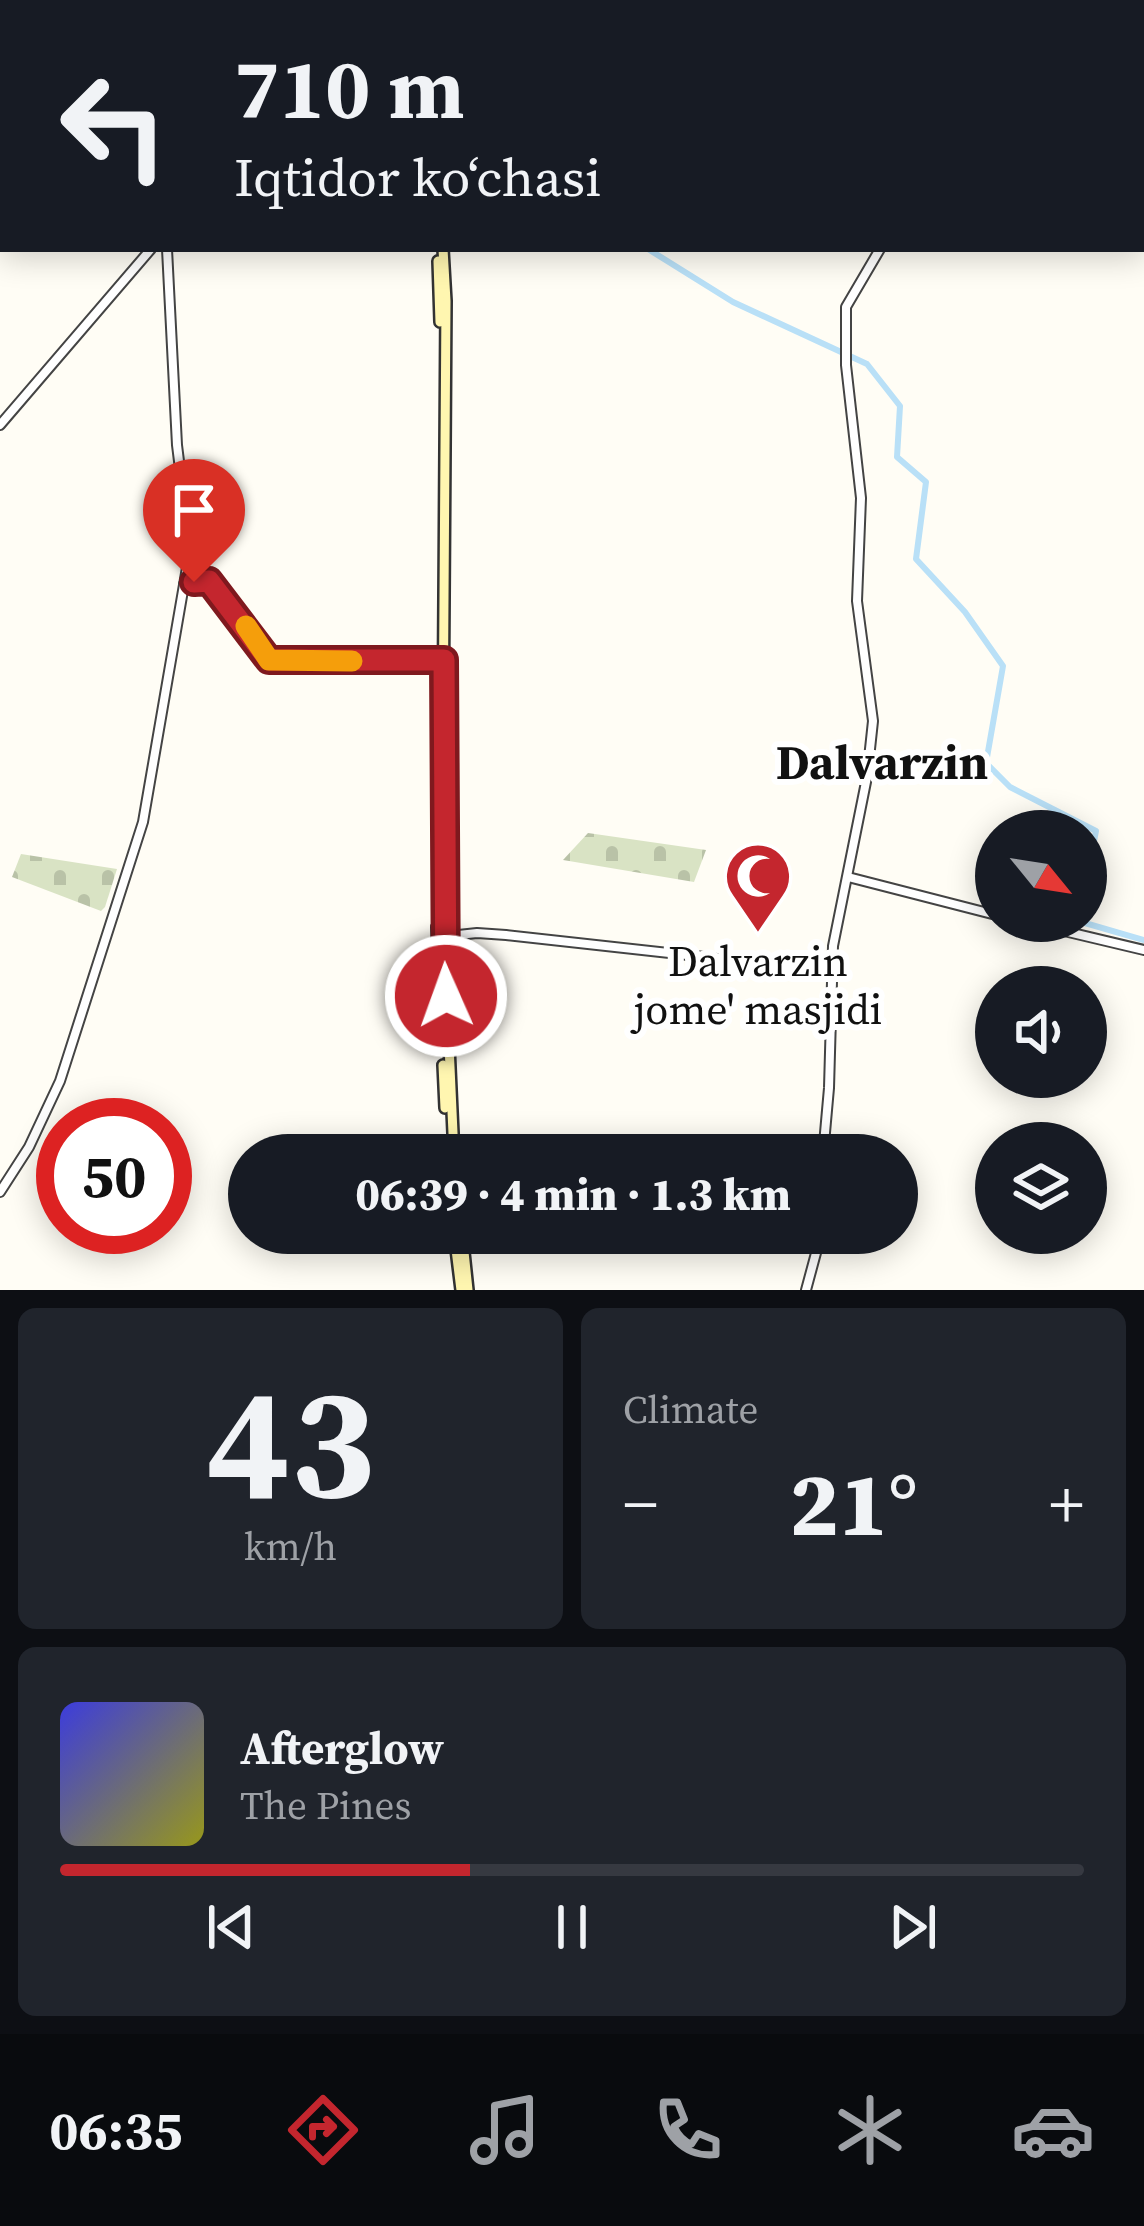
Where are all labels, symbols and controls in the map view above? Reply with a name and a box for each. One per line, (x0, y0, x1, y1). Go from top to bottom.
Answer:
text: 710 m (234, 31, 465, 146)
icon: left (36, 48, 192, 204)
text: Iqtidor koʻchasi (234, 140, 601, 214)
pin (143, 459, 245, 582)
icon: arrive (161, 477, 227, 543)
district label: Dalvarzin (776, 729, 988, 795)
north arrow (975, 810, 1107, 942)
map controls (975, 810, 1107, 1254)
mosque icon: Dalvarzin jome' masjidi (723, 841, 793, 935)
place label: Dalvarzin jome' masjidi (630, 932, 882, 1038)
position arrow (383, 933, 509, 1059)
button: sound (975, 966, 1107, 1098)
speed limit sign: 50 (36, 1098, 192, 1254)
button: layers (975, 1122, 1107, 1254)
text: 06:39 · 4 min · 1.3 km (355, 1163, 791, 1225)
text: 43 (206, 1335, 375, 1549)
text: Climate (623, 1383, 758, 1436)
text: 21° (789, 1442, 918, 1565)
text: − (623, 1459, 658, 1549)
text: + (1049, 1459, 1084, 1549)
text: km/h (244, 1520, 337, 1573)
text: Afterglow (240, 1717, 444, 1779)
text: The Pines (240, 1779, 411, 1832)
icon: previous (198, 1894, 264, 1960)
icon: pause (539, 1894, 605, 1960)
icon: next (880, 1894, 946, 1960)
icon: directions (281, 2088, 365, 2172)
icon: music (463, 2088, 547, 2172)
icon: phone (646, 2088, 730, 2172)
icon: climate (828, 2088, 912, 2172)
icon: car (1011, 2088, 1095, 2172)
text: 06:35 (49, 2093, 183, 2167)

